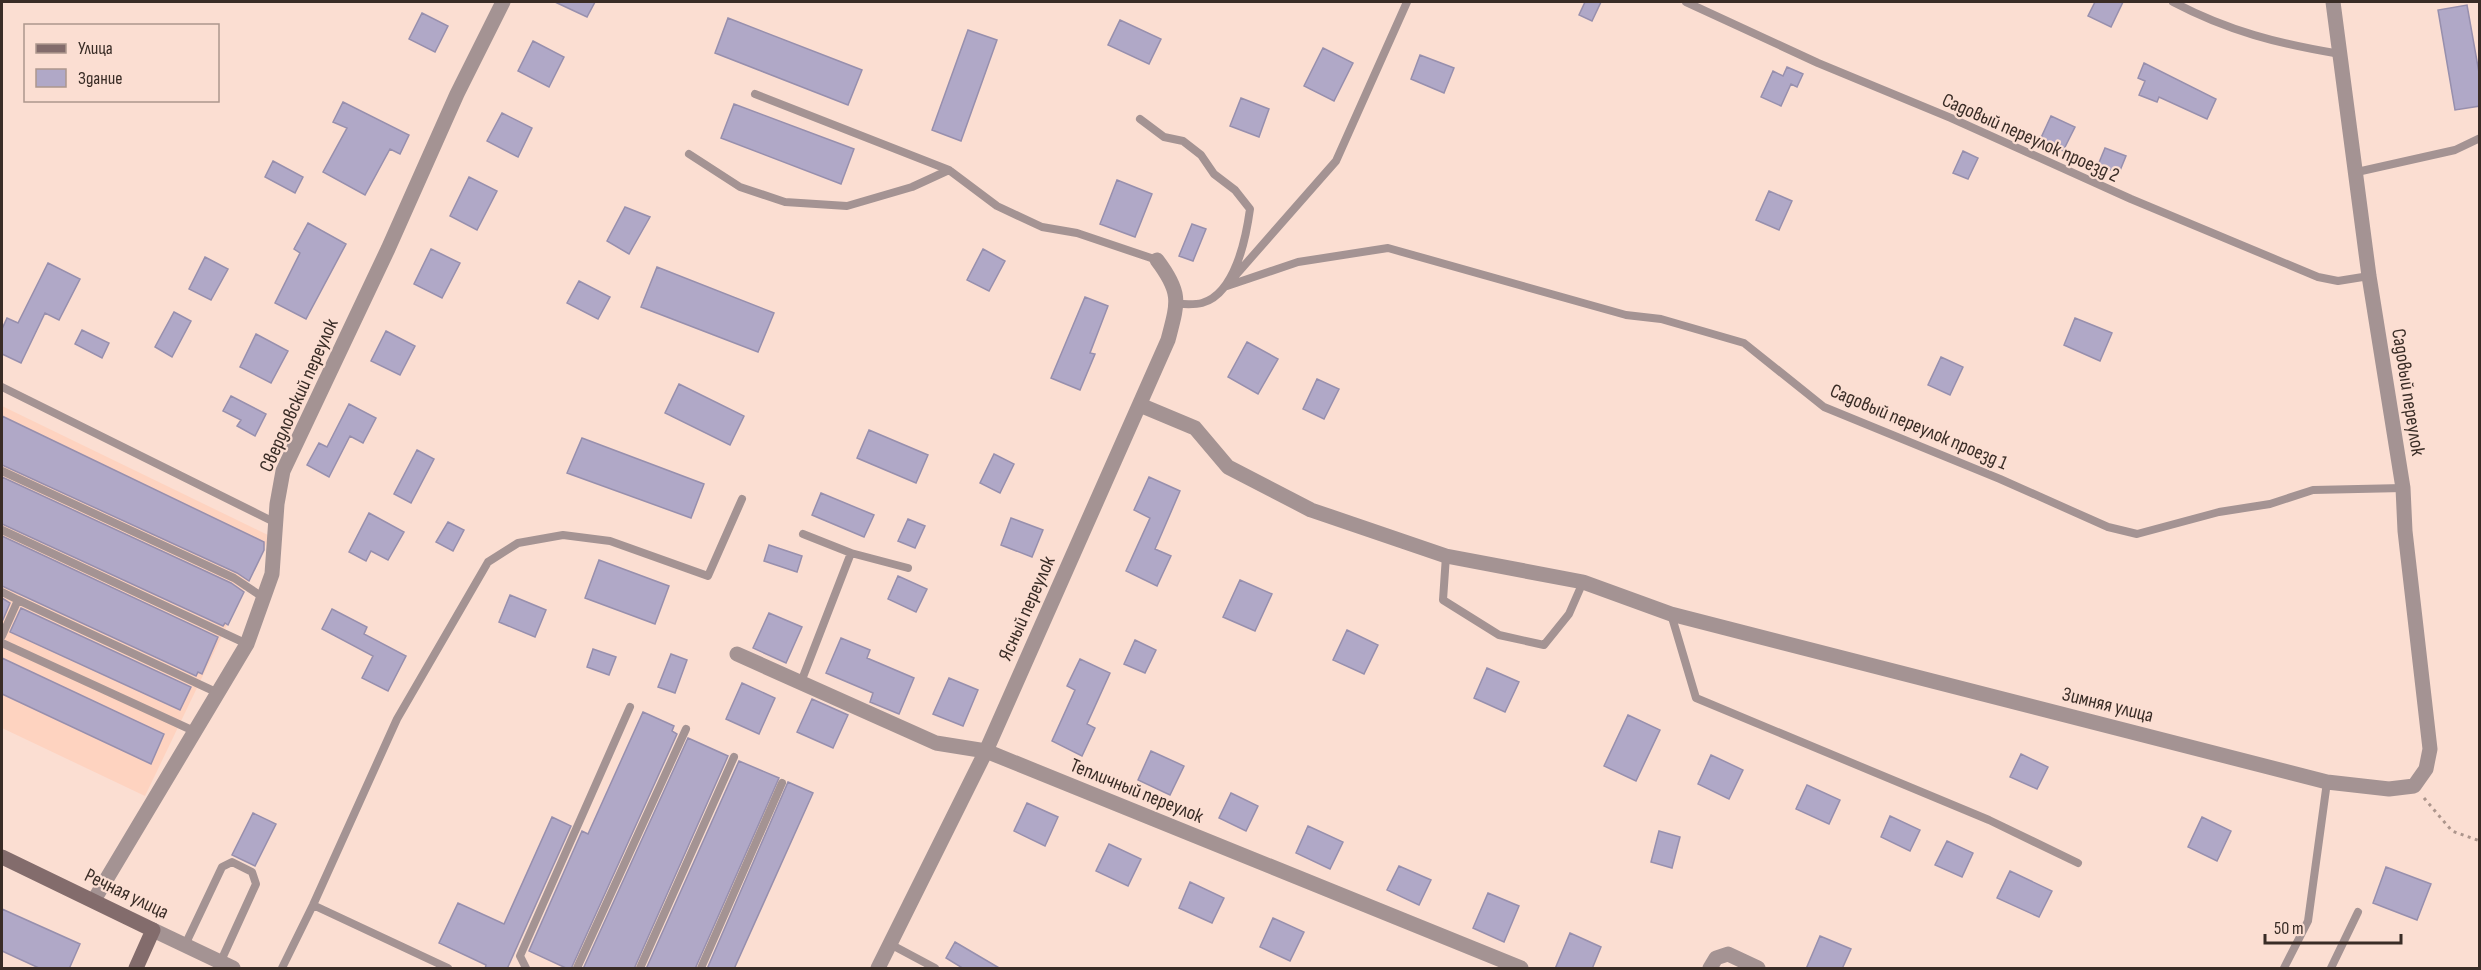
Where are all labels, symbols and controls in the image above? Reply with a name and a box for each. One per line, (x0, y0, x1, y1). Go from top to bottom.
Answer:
legend (24, 24, 219, 102)
text: Улица (78, 38, 113, 59)
text: Здание (78, 68, 123, 89)
street label: Садовый переулок проезд 2 (1938, 88, 2123, 188)
street label: Свердловский переулок (254, 315, 344, 476)
street label: Садовый переулок (2386, 327, 2430, 458)
street label: Садовый переулок проезд 1 (1826, 379, 2011, 475)
street label: Ясный переулок (993, 552, 1061, 664)
street label: Зимняя улица (2060, 682, 2156, 728)
street label: Тепличный переулок (1067, 753, 1207, 829)
street label: Речная улица (81, 863, 173, 925)
scale bar (2265, 907, 2402, 945)
text: 50 m (2274, 918, 2304, 939)

